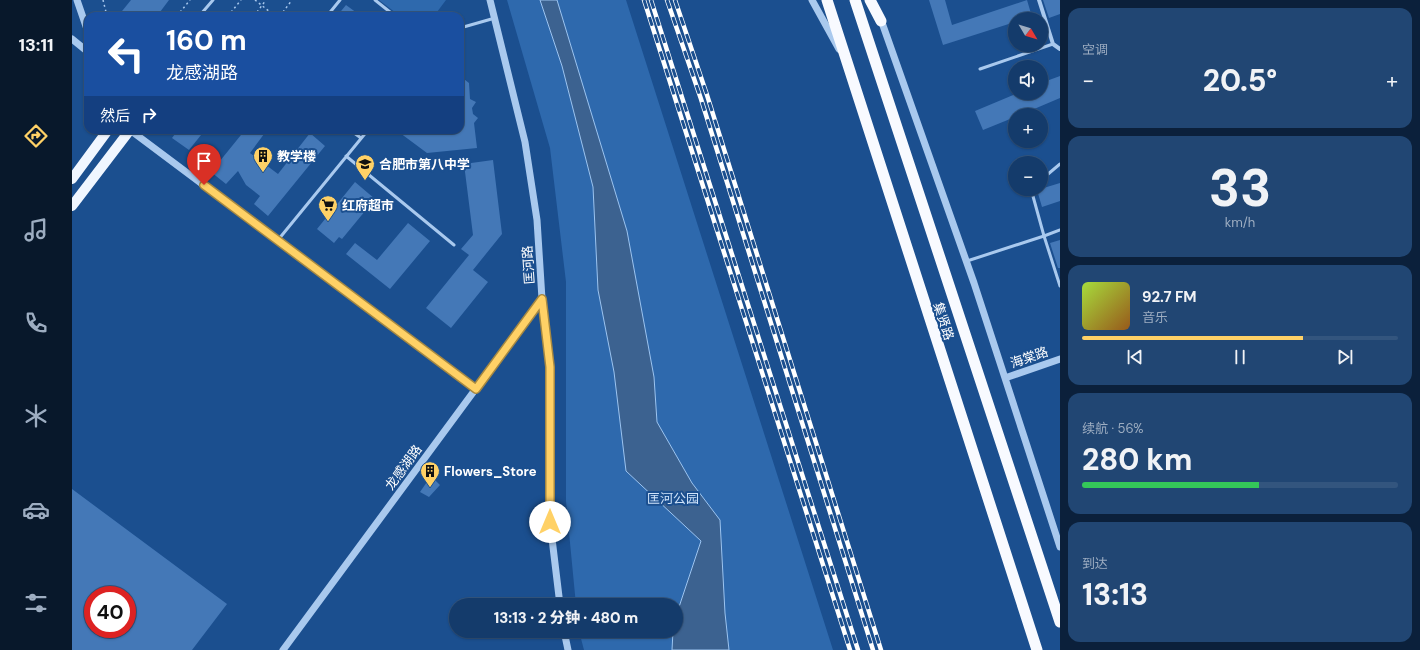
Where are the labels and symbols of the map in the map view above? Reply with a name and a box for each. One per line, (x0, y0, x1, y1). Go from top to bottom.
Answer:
north arrow (1008, 12, 1048, 52)
pin (187, 144, 221, 185)
building icon: 教学楼 (252, 145, 274, 173)
place label: 教学楼 (277, 148, 316, 165)
school or university icon: 合肥市第八中学 (354, 153, 376, 181)
place label: 合肥市第八中学 (379, 156, 470, 173)
supermarket icon: 红府超市 (317, 194, 339, 222)
place label: 红府超市 (342, 197, 394, 214)
street label: 匡河路 (519, 245, 538, 285)
street label: 集贤路 (929, 300, 958, 342)
street label: 海棠路 (1008, 343, 1050, 372)
street label: 龙感湖路 (381, 441, 426, 493)
building icon: Flowers_Store (419, 460, 441, 488)
place label: Flowers_Store (444, 463, 537, 480)
park label: 匡河公园 (647, 490, 699, 507)
position arrow (529, 501, 571, 543)
speed limit sign: 40 (84, 586, 136, 638)

